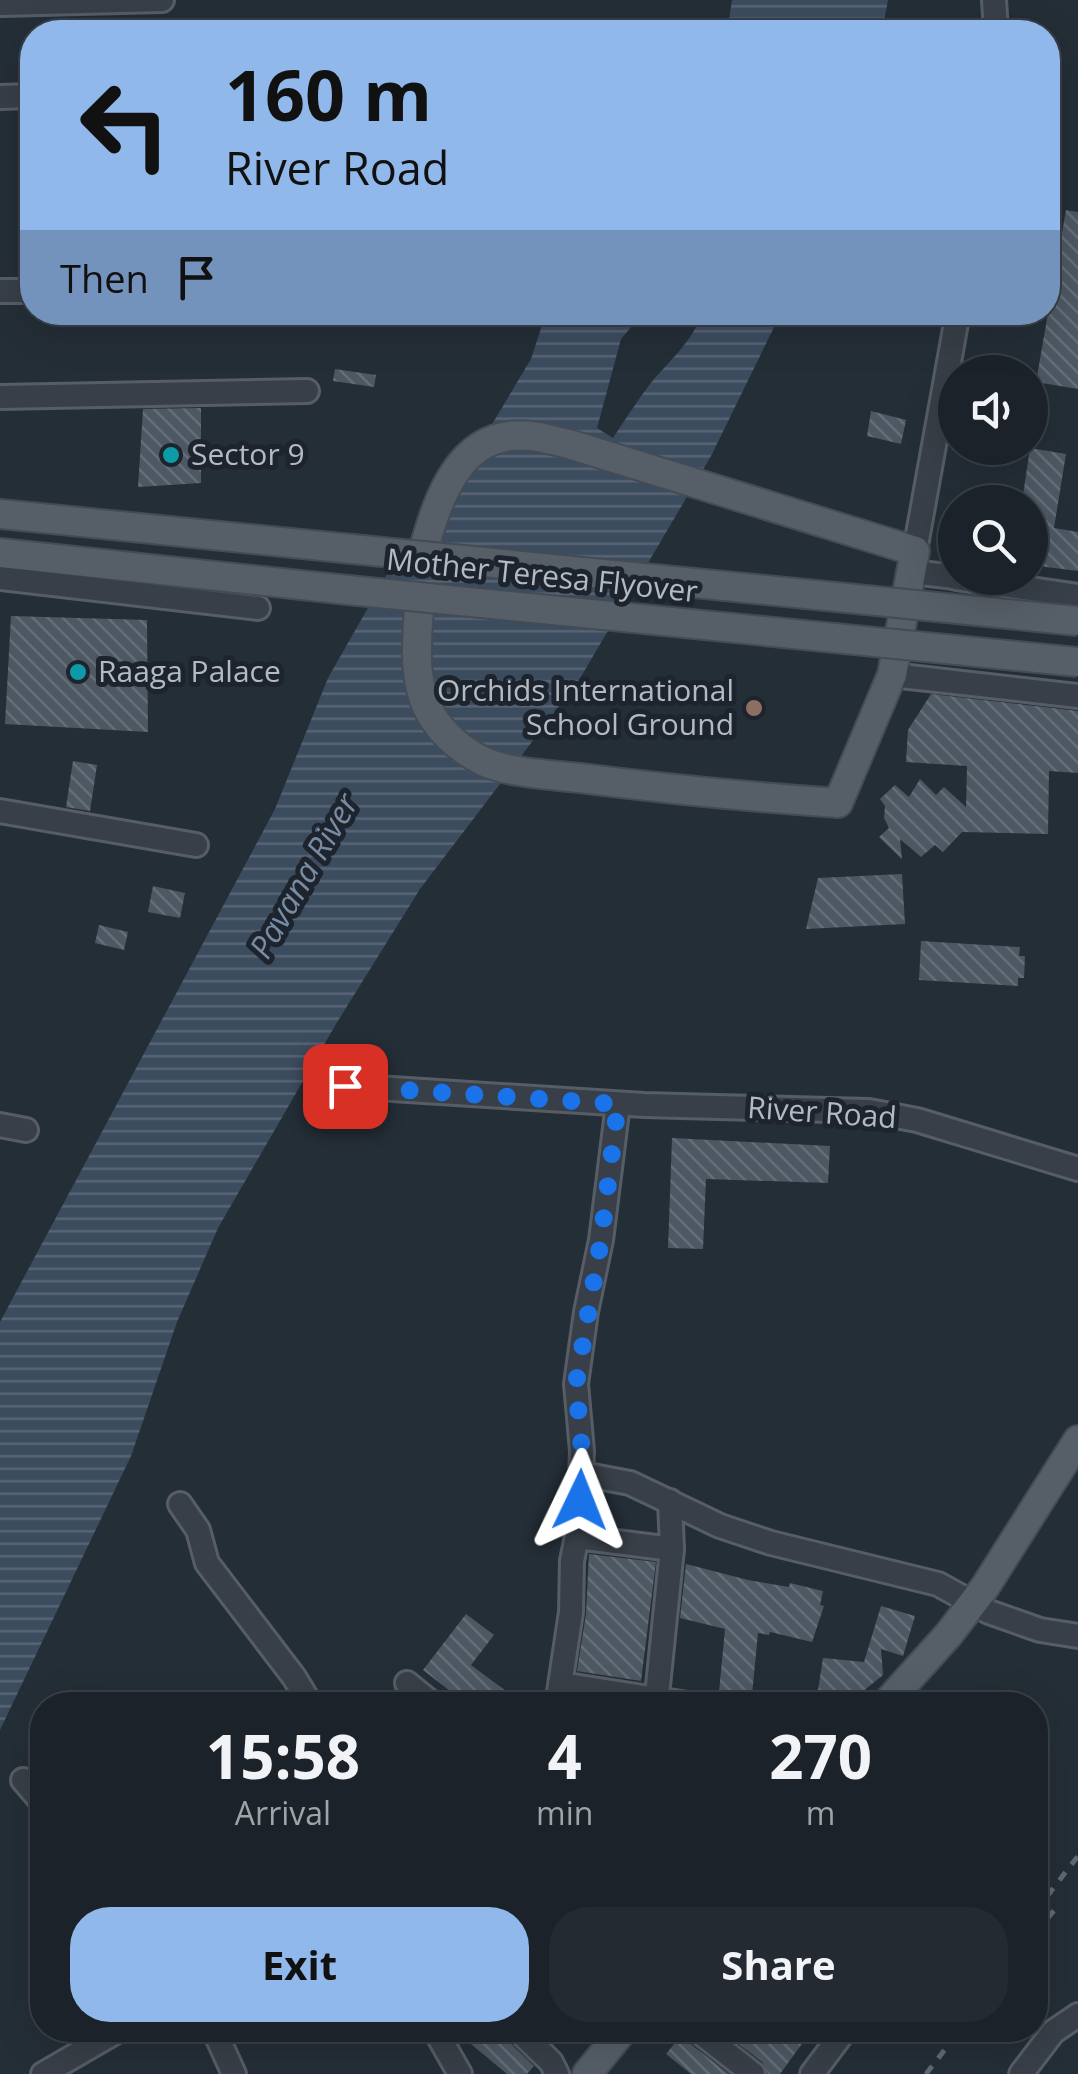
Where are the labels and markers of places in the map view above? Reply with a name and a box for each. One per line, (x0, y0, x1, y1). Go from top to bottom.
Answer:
place label: Sector 9 (191, 433, 305, 474)
marker: Sector 9 (160, 444, 182, 466)
place label: Raaga Palace (98, 650, 281, 691)
marker: Raaga Palace (67, 661, 89, 683)
place label: Orchids International School Ground (437, 669, 734, 744)
marker: Orchids International School Ground (743, 697, 765, 719)
pin (303, 1044, 388, 1129)

